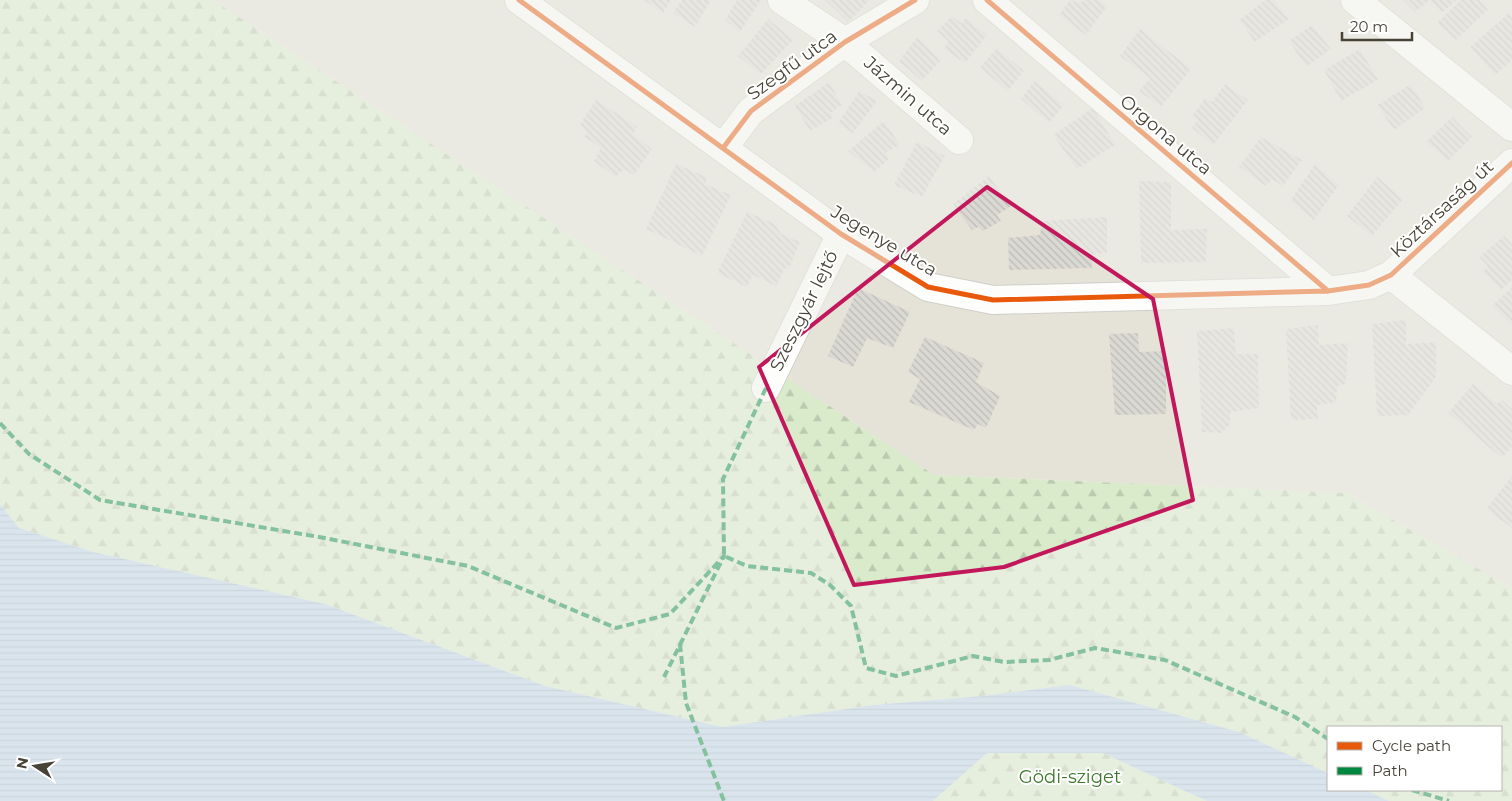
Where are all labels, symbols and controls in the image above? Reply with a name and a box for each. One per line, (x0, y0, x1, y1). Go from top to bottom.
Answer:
scale bar (1342, 10, 1412, 42)
text: 20 m (1350, 17, 1388, 36)
street label: Szegfű utca (743, 25, 841, 105)
street label: Jázmin utca (859, 51, 957, 140)
street label: Orgona utca (1116, 90, 1216, 180)
street label: Köztársaság út (1386, 156, 1498, 262)
street label: Jegenye utca (826, 200, 941, 281)
street label: Szeszgyár lejtő (765, 247, 843, 375)
legend (1327, 726, 1502, 791)
text: Cycle path (1372, 736, 1451, 755)
north arrow (10, 741, 60, 791)
text: N (12, 756, 32, 771)
text: Path (1372, 761, 1408, 780)
park label: Gödi-sziget (1019, 766, 1121, 788)

